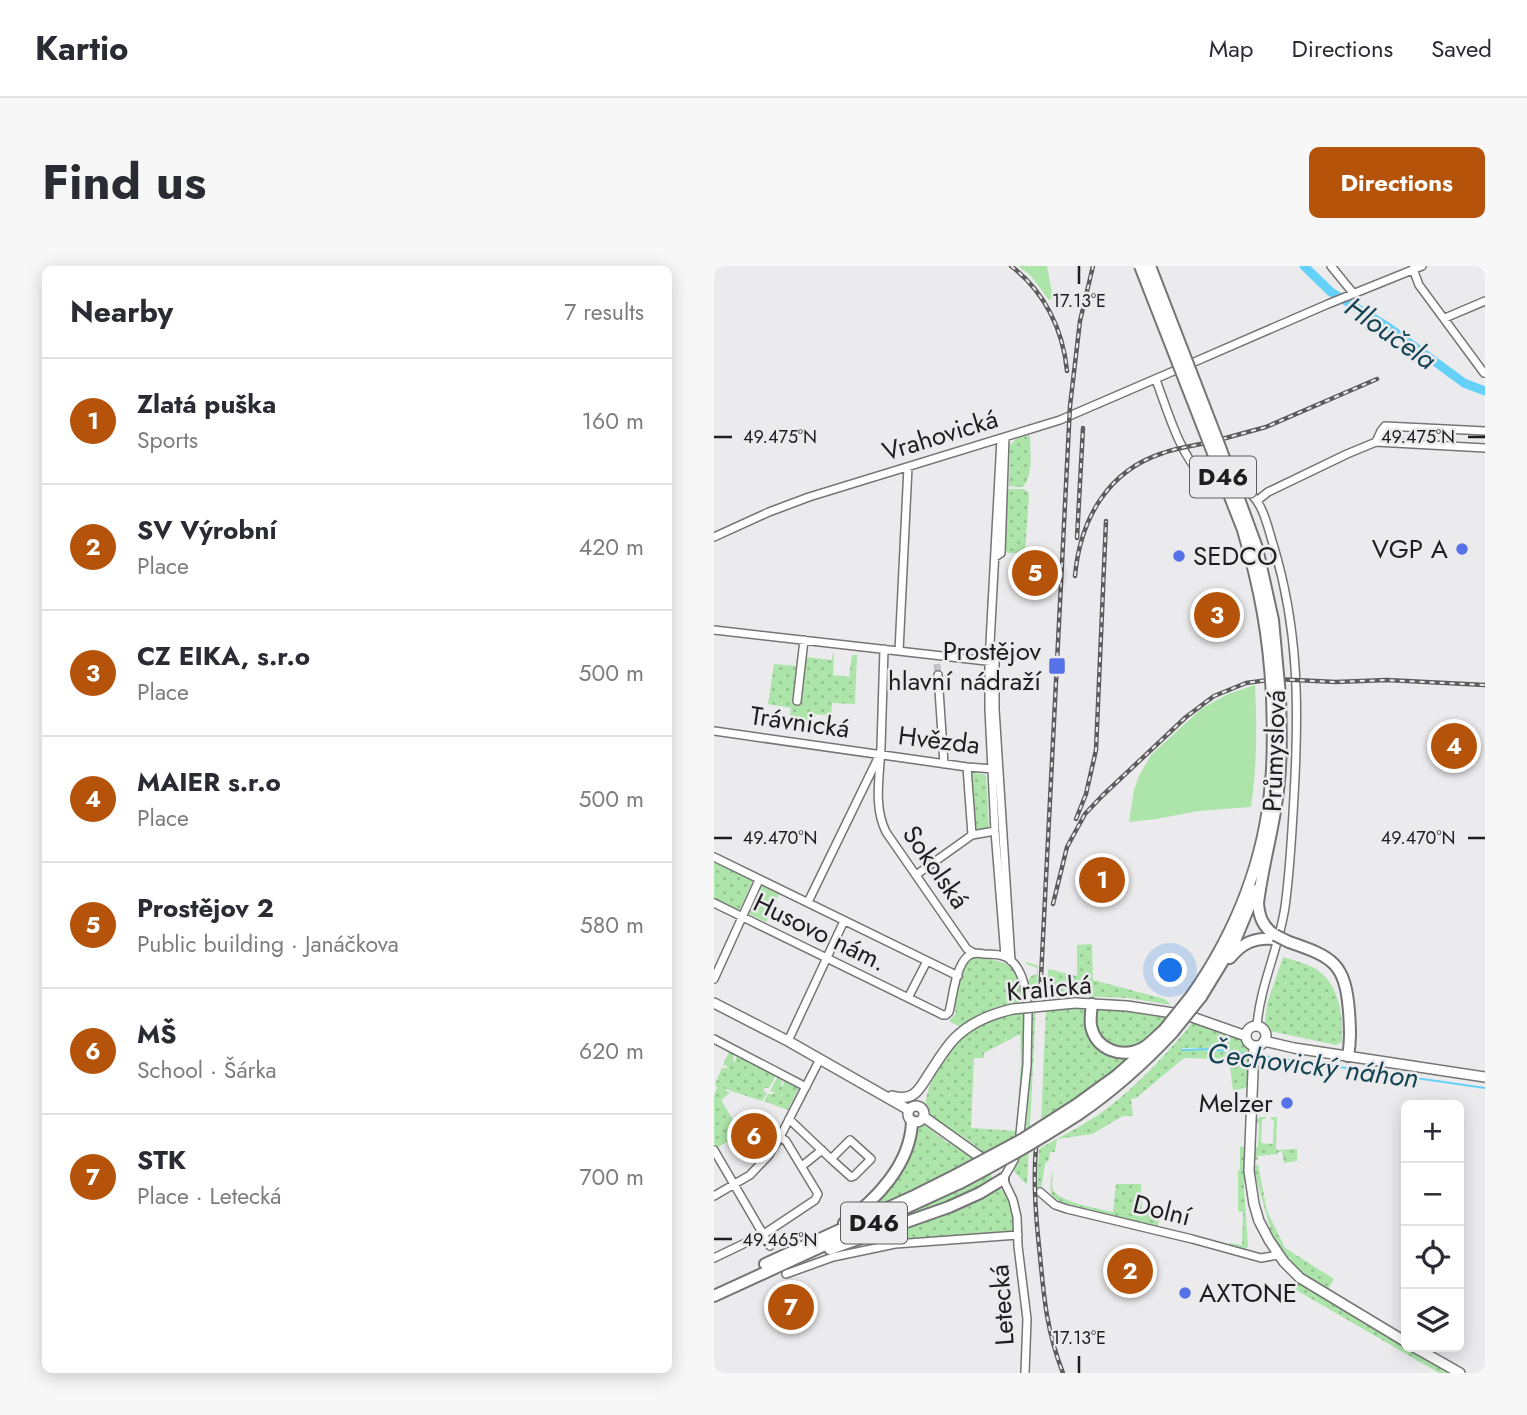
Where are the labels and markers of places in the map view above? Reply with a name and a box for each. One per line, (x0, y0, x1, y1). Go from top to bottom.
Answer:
place label: VGP A (1372, 530, 1449, 568)
place label: SEDCO (1193, 537, 1278, 575)
marker: VGP A (1454, 541, 1470, 557)
pin: 5 (1012, 547, 1058, 599)
marker: SEDCO (1171, 548, 1187, 564)
pin: 3 (1194, 589, 1240, 641)
place label: Prostějov hlavní nádraží (888, 632, 1042, 700)
marker: Prostějov hlavní nádraží (1047, 656, 1067, 676)
pin: 4 (1431, 720, 1477, 772)
pin: 1 (1079, 854, 1125, 906)
place label: Melzer (1199, 1084, 1273, 1122)
marker: Melzer (1279, 1095, 1295, 1111)
pin: 6 (731, 1110, 777, 1162)
pin: 2 (1107, 1245, 1153, 1297)
place label: AXTONE (1199, 1274, 1297, 1312)
pin: 7 (768, 1281, 814, 1333)
marker: AXTONE (1177, 1285, 1193, 1301)

